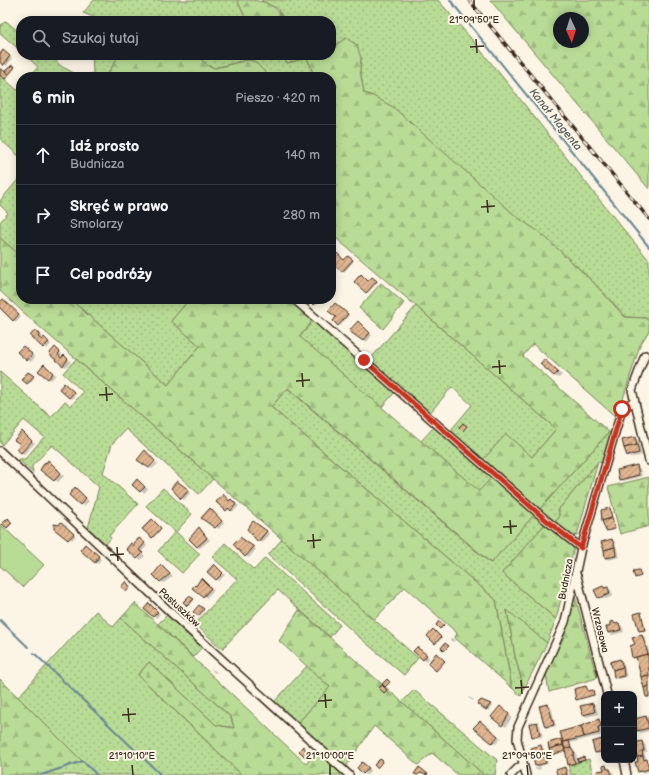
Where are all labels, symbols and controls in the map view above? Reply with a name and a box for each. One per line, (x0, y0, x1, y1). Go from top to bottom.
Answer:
north arrow (553, 12, 589, 48)
text: 21°09'50"E (449, 14, 499, 26)
search box (16, 16, 336, 60)
icon: search (30, 27, 52, 49)
text: Szukaj tutaj (62, 29, 139, 48)
water label: Kanał Magenta (527, 86, 585, 153)
text: 6 min (32, 88, 75, 108)
text: Pieszo · 420 m (235, 90, 320, 106)
text: Idź prosto (70, 137, 139, 156)
icon: ahead (32, 144, 54, 166)
text: 140 m (285, 147, 320, 163)
text: Budnicza (70, 156, 124, 172)
text: Skręć w prawo (70, 197, 169, 216)
icon: right (32, 204, 54, 226)
text: 280 m (283, 207, 320, 223)
text: Smolarzy (70, 216, 123, 232)
icon: arrive (32, 264, 54, 286)
text: Cel podróży (70, 265, 152, 284)
route end (355, 351, 373, 369)
route start (613, 400, 631, 418)
street label: Budnicza (556, 557, 576, 601)
street label: Pastuszków (156, 586, 203, 630)
street label: Wrzosowa (589, 606, 612, 654)
map controls (601, 691, 637, 763)
button: + (601, 691, 637, 727)
button: − (601, 727, 637, 763)
text: 21°10'10"E (109, 750, 156, 762)
text: 21°10'00"E (306, 750, 355, 762)
text: 21°09'50"E (502, 750, 552, 762)

